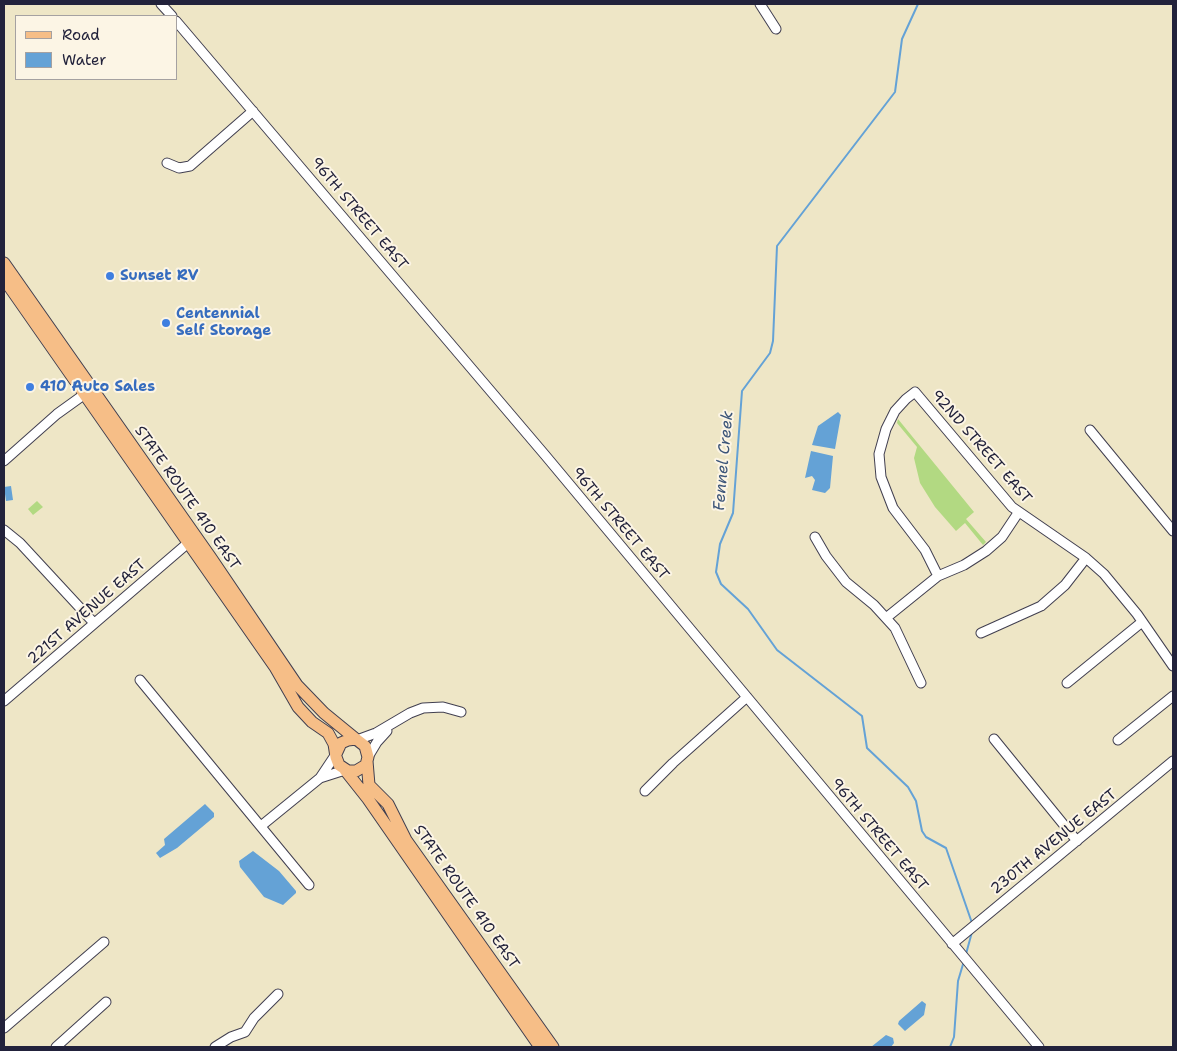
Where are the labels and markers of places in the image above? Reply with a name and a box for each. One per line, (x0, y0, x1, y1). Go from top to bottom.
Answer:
place label: Sunset RV (120, 267, 198, 285)
marker: Sunset RV (104, 270, 116, 282)
place label: Centennial Self Storage (176, 305, 271, 340)
marker: Centennial Self Storage (160, 317, 172, 329)
place label: 410 Auto Sales (40, 378, 155, 396)
marker: 410 Auto Sales (24, 381, 36, 393)

